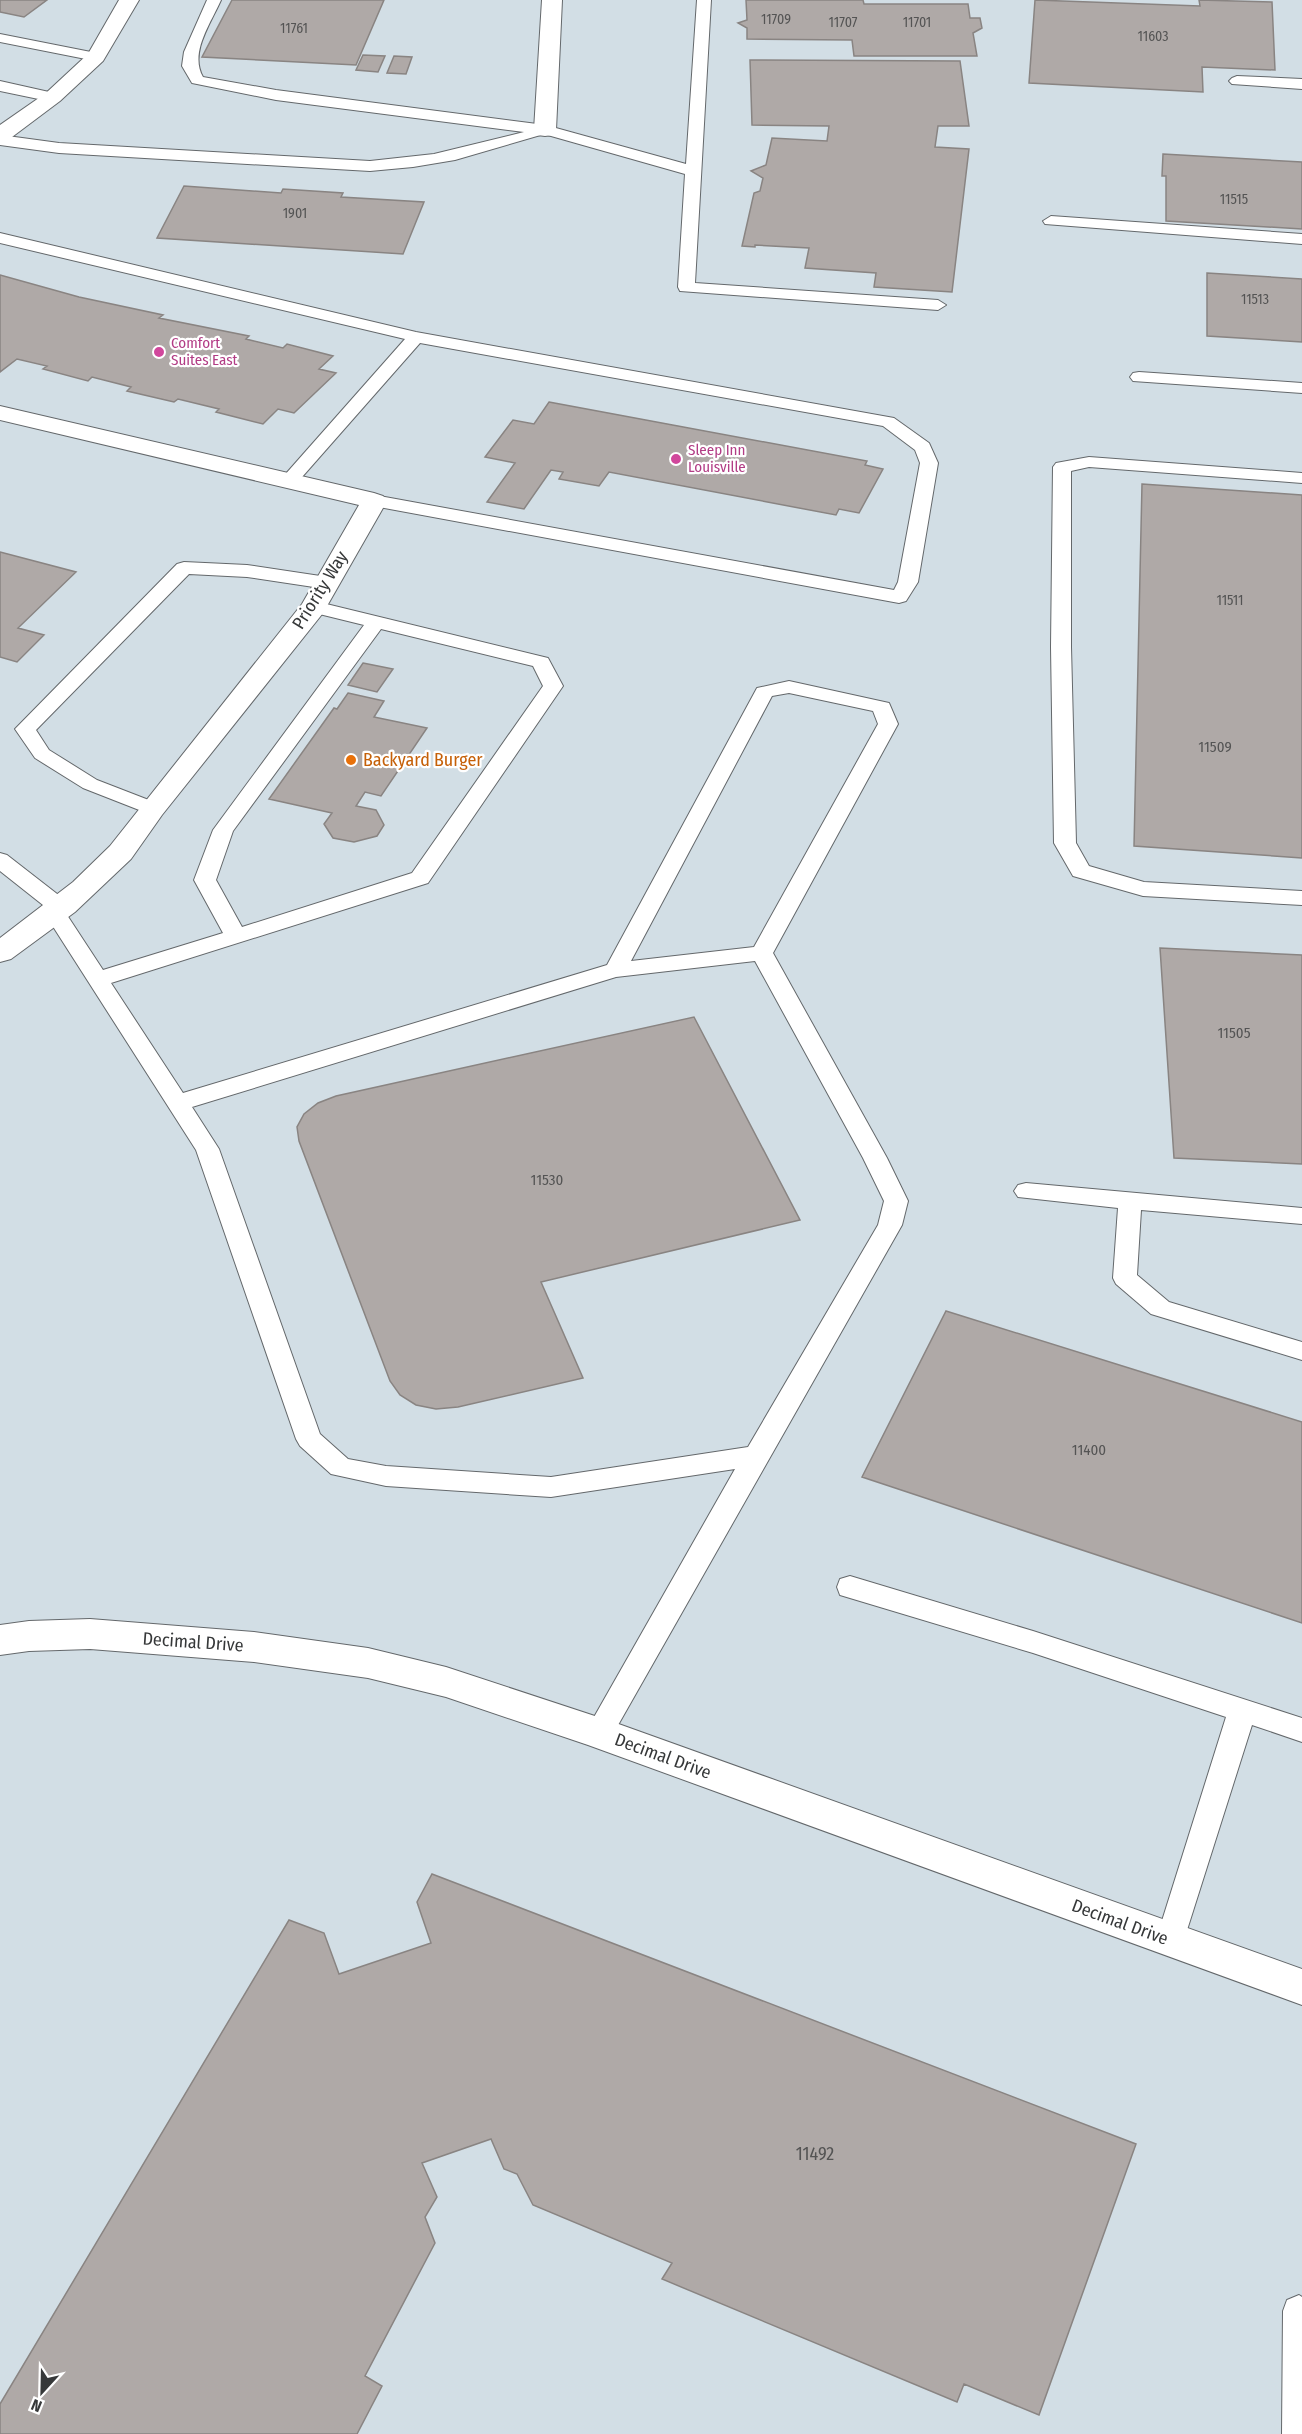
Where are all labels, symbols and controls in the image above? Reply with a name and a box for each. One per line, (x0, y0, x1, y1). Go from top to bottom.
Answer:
house number: 11709 (761, 11, 791, 28)
house number: 11707 (829, 14, 858, 31)
house number: 11701 (903, 14, 931, 31)
house number: 11761 (280, 20, 308, 37)
house number: 11603 (1137, 28, 1169, 45)
house number: 11515 (1220, 191, 1248, 208)
house number: 1901 (283, 205, 307, 222)
house number: 11513 (1241, 291, 1269, 308)
place label: Comfort Suites East (171, 334, 238, 369)
marker: Comfort Suites East (152, 345, 166, 359)
place label: Sleep Inn Louisville (688, 441, 746, 476)
marker: Sleep Inn Louisville (669, 452, 683, 466)
street label: Priority Way (287, 547, 353, 633)
house number: 11511 (1216, 592, 1244, 609)
house number: 11509 (1198, 738, 1232, 756)
place label: Backyard Burger (363, 749, 483, 771)
marker: Backyard Burger (344, 753, 358, 767)
house number: 11505 (1217, 1024, 1251, 1042)
house number: 11530 (531, 1171, 563, 1189)
house number: 11400 (1072, 1441, 1106, 1459)
street label: Decimal Drive (142, 1627, 244, 1657)
street label: Decimal Drive (612, 1728, 714, 1784)
street label: Decimal Drive (1069, 1894, 1171, 1950)
house number: 11492 (796, 2143, 834, 2165)
north arrow (12, 2362, 72, 2422)
text: N (29, 2395, 45, 2416)

